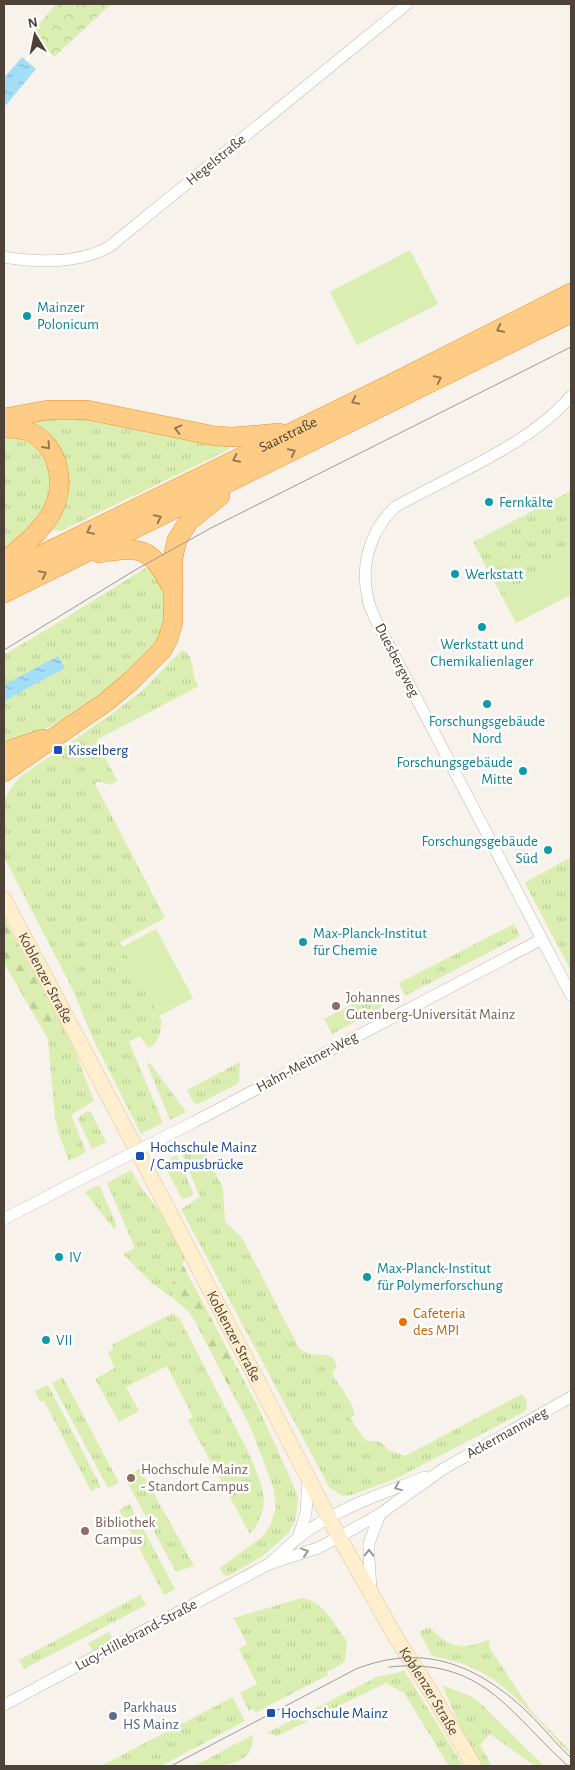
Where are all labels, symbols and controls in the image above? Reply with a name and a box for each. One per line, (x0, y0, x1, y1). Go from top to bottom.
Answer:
north arrow (10, 10, 60, 60)
text: N (27, 15, 39, 31)
street label: Hegelstraße (183, 132, 249, 188)
place label: Mainzer Polonicum (37, 300, 99, 332)
marker: Mainzer Polonicum (21, 310, 33, 322)
one-way arrow (496, 323, 505, 333)
one-way arrow (432, 375, 441, 385)
one-way arrow (351, 395, 360, 406)
street label: Saarstraße (257, 414, 319, 455)
one-way arrow (173, 424, 182, 435)
one-way arrow (41, 440, 50, 449)
one-way arrow (287, 448, 296, 458)
one-way arrow (232, 453, 241, 463)
place label: Fernkälte (499, 495, 553, 510)
marker: Fernkälte (483, 496, 495, 508)
one-way arrow (153, 514, 162, 524)
one-way arrow (86, 525, 95, 535)
place label: Werkstatt (465, 567, 523, 582)
marker: Werkstatt (449, 568, 461, 580)
one-way arrow (38, 570, 47, 580)
street label: Duesbergweg (372, 621, 422, 700)
marker: Werkstatt und Chemikalienlager (476, 621, 488, 633)
place label: Werkstatt und Chemikalienlager (430, 637, 534, 669)
marker: Forschungsgebäude Nord (481, 698, 493, 710)
place label: Forschungsgebäude Nord (429, 714, 545, 746)
place label: Kisselberg (68, 743, 129, 758)
marker: Kisselberg (52, 744, 64, 756)
place label: Forschungsgebäude Mitte (397, 755, 513, 787)
marker: Forschungsgebäude Mitte (517, 765, 529, 777)
place label: Forschungsgebäude Süd (422, 834, 538, 866)
marker: Forschungsgebäude Süd (542, 844, 554, 856)
place label: Max-Planck-Institut für Chemie (313, 926, 427, 958)
street label: Koblenzer Straße (16, 930, 76, 1026)
marker: Max-Planck-Institut für Chemie (297, 936, 309, 948)
place label: Johannes Gutenberg-Universität Mainz (346, 990, 515, 1022)
marker: Johannes Gutenberg-Universität Mainz (330, 1000, 342, 1012)
street label: Hahn-Meitner-Weg (254, 1029, 361, 1095)
place label: Hochschule Mainz / Campusbrücke (150, 1140, 257, 1172)
marker: Hochschule Mainz / Campusbrücke (134, 1150, 146, 1162)
place label: IV (69, 1250, 82, 1265)
marker: IV (53, 1251, 65, 1263)
place label: Max-Planck-Institut für Polymerforschung (377, 1261, 503, 1293)
marker: Max-Planck-Institut für Polymerforschung (361, 1271, 373, 1283)
street label: Koblenzer Straße (204, 1288, 264, 1384)
place label: Cafeteria des MPI (413, 1306, 466, 1338)
marker: Cafeteria des MPI (397, 1316, 409, 1328)
place label: VII (56, 1333, 73, 1348)
marker: VII (40, 1334, 52, 1346)
street label: Ackermannweg (464, 1404, 551, 1461)
place label: Hochschule Mainz - Standort Campus (141, 1462, 249, 1494)
marker: Hochschule Mainz - Standort Campus (125, 1472, 137, 1484)
one-way arrow (394, 1481, 403, 1491)
place label: Bibliothek Campus (95, 1515, 156, 1547)
marker: Bibliothek Campus (79, 1525, 91, 1537)
one-way arrow (300, 1548, 308, 1558)
one-way arrow (364, 1549, 374, 1556)
street label: Lucy-Hillebrand-Straße (73, 1596, 200, 1674)
street label: Koblenzer Straße (396, 1644, 462, 1738)
place label: Parkhaus HS Mainz (123, 1700, 179, 1732)
place label: Hochschule Mainz (281, 1706, 388, 1721)
marker: Hochschule Mainz (265, 1707, 277, 1719)
marker: Parkhaus HS Mainz (107, 1710, 119, 1722)

